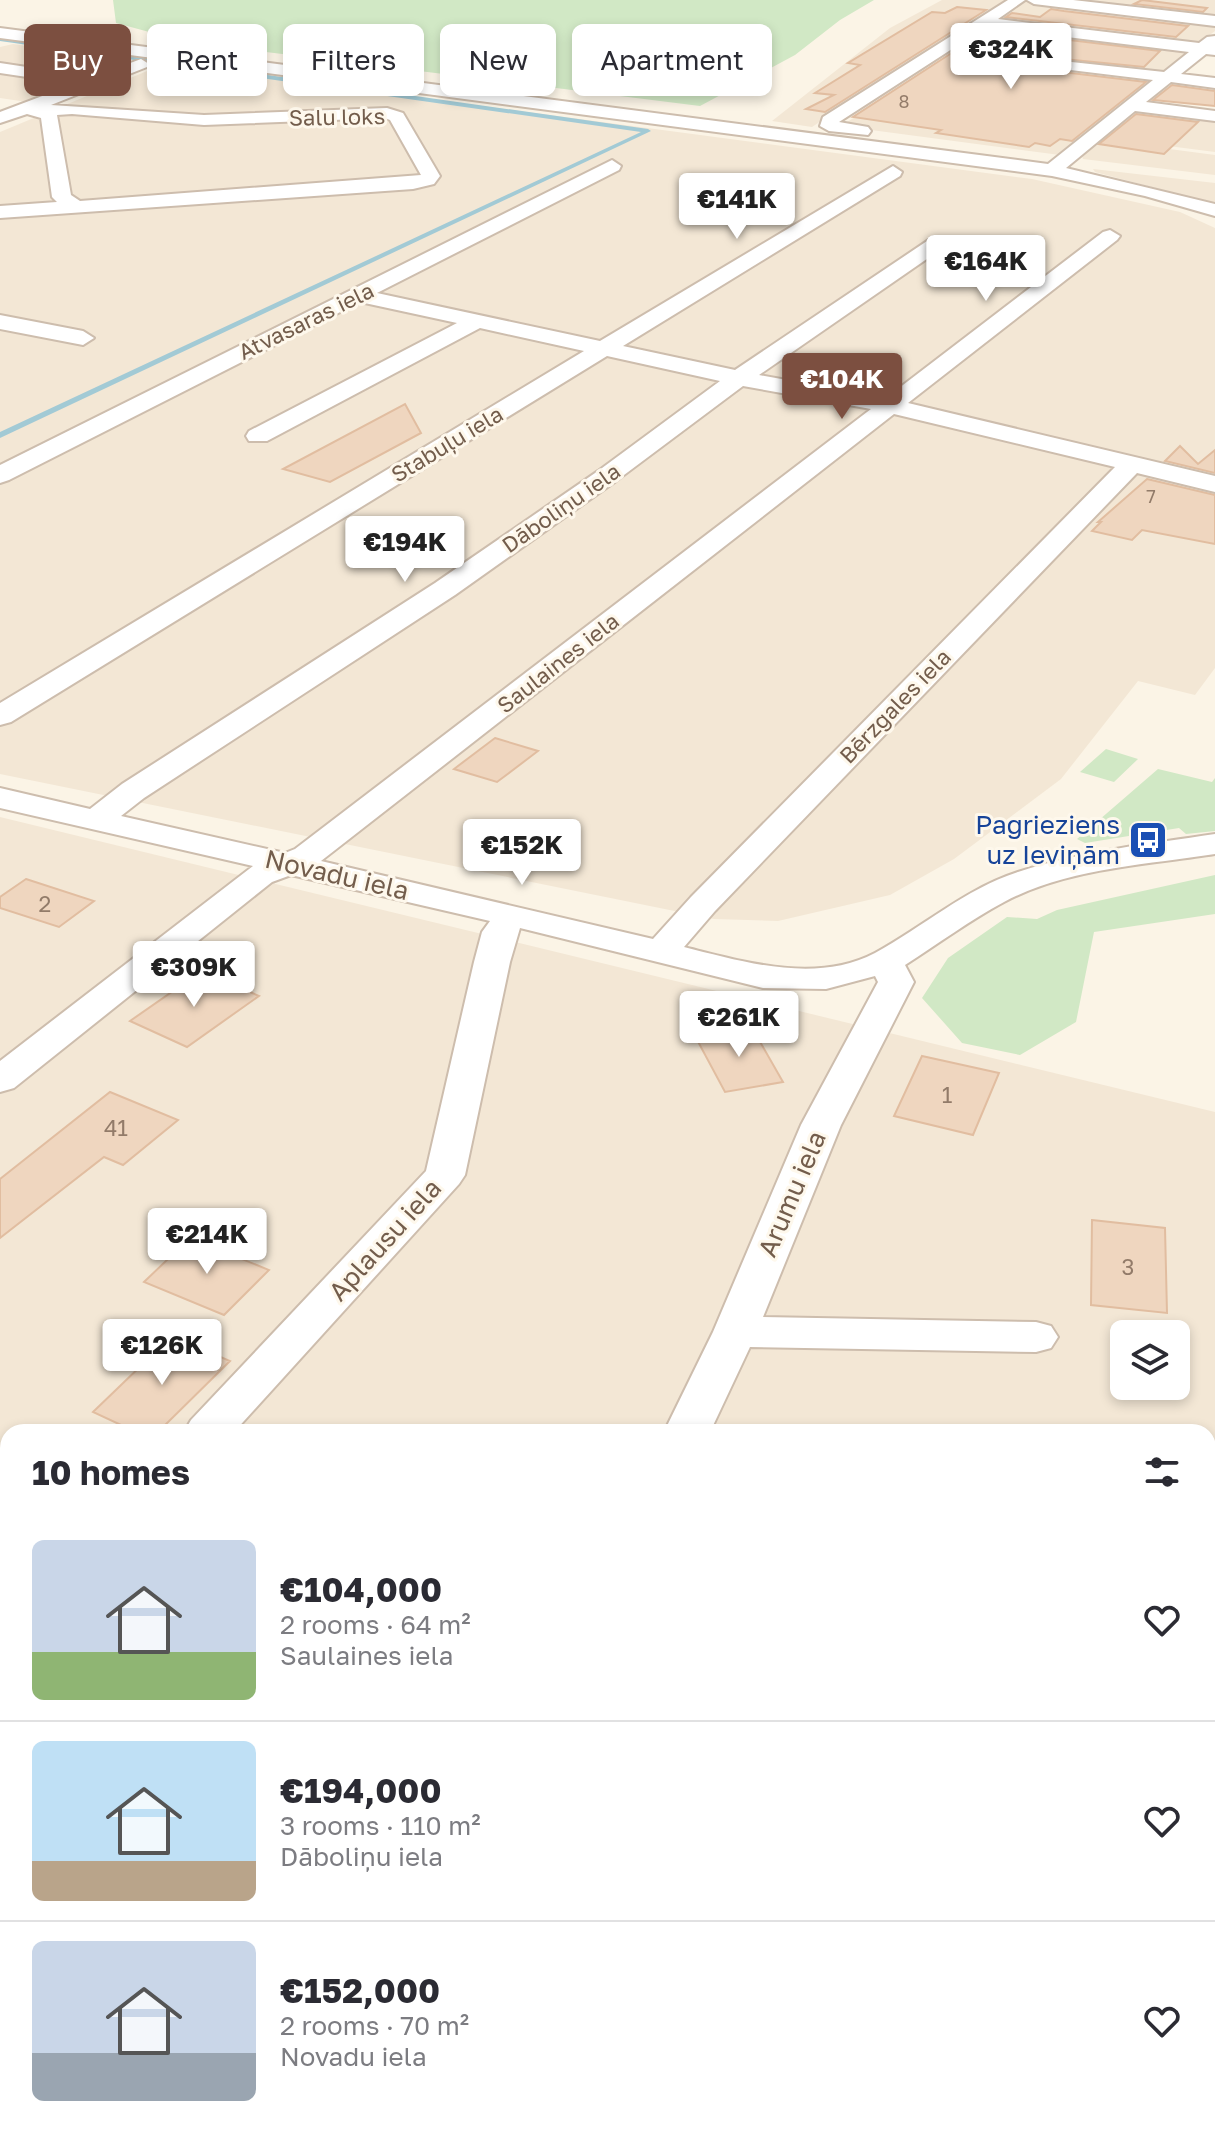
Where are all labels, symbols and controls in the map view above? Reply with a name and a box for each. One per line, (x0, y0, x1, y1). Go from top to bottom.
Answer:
pin: €324K (955, 23, 1067, 91)
chip: Buy (24, 24, 131, 96)
chip: Rent (147, 24, 267, 96)
chip: Filters (283, 24, 424, 96)
chip: New (440, 24, 556, 96)
chip: Apartment (572, 24, 772, 96)
text: €324K (968, 33, 1054, 64)
house number: 8 (899, 90, 909, 112)
street label: Salu loks (289, 102, 385, 131)
pin: €141K (681, 173, 793, 241)
text: €141K (697, 183, 777, 214)
pin: €164K (930, 235, 1042, 303)
text: €164K (944, 245, 1028, 276)
street label: Atvasaras iela (234, 276, 378, 365)
pin: €104K (786, 353, 898, 421)
text: €104K (800, 363, 884, 394)
street label: Stabuļu iela (386, 400, 508, 488)
street label: Dāboliņu iela (496, 457, 626, 559)
house number: 7 (1146, 485, 1156, 507)
pin: €194K (349, 516, 461, 584)
text: €194K (363, 526, 447, 557)
street label: Saulaines iela (492, 607, 624, 718)
street label: Bērzgales iela (833, 643, 956, 768)
place label: Pagrieziens uz Ieviņām (975, 809, 1120, 870)
pin: €152K (466, 819, 578, 887)
bus stop icon: Pagrieziens uz Ieviņām (1127, 819, 1169, 861)
text: €152K (481, 829, 563, 860)
street label: Novadu iela (262, 843, 412, 906)
house number: 2 (39, 890, 51, 917)
pin: €309K (138, 941, 250, 1009)
text: €309K (151, 951, 237, 982)
pin: €261K (683, 991, 795, 1059)
text: €261K (698, 1001, 780, 1032)
house number: 1 (942, 1081, 953, 1108)
house number: 41 (104, 1114, 128, 1141)
street label: Arumu iela (751, 1126, 832, 1261)
street label: Aplausu iela (322, 1172, 447, 1307)
pin: €214K (151, 1208, 263, 1276)
text: €214K (166, 1218, 248, 1249)
house number: 3 (1122, 1253, 1134, 1280)
pin: €126K (106, 1319, 218, 1387)
map controls (1110, 1320, 1190, 1400)
button: layers (1110, 1320, 1190, 1400)
text: €126K (121, 1329, 203, 1360)
icon: filters (1140, 1450, 1184, 1494)
text: 10 homes (32, 1452, 190, 1492)
text: €104,000 (280, 1569, 442, 1609)
icon: home (96, 1572, 192, 1668)
icon: heart (1140, 1598, 1184, 1642)
text: 2 rooms · 64 m² (280, 1609, 471, 1640)
text: Saulaines iela (280, 1640, 453, 1671)
text: €194,000 (280, 1770, 442, 1810)
icon: home (96, 1773, 192, 1869)
icon: heart (1140, 1799, 1184, 1843)
text: 3 rooms · 110 m² (280, 1810, 481, 1841)
text: Dāboliņu iela (280, 1841, 443, 1872)
text: €152,000 (280, 1970, 440, 2010)
icon: home (96, 1973, 192, 2069)
icon: heart (1140, 1999, 1184, 2043)
text: 2 rooms · 70 m² (280, 2010, 469, 2041)
text: Novadu iela (280, 2041, 427, 2072)

